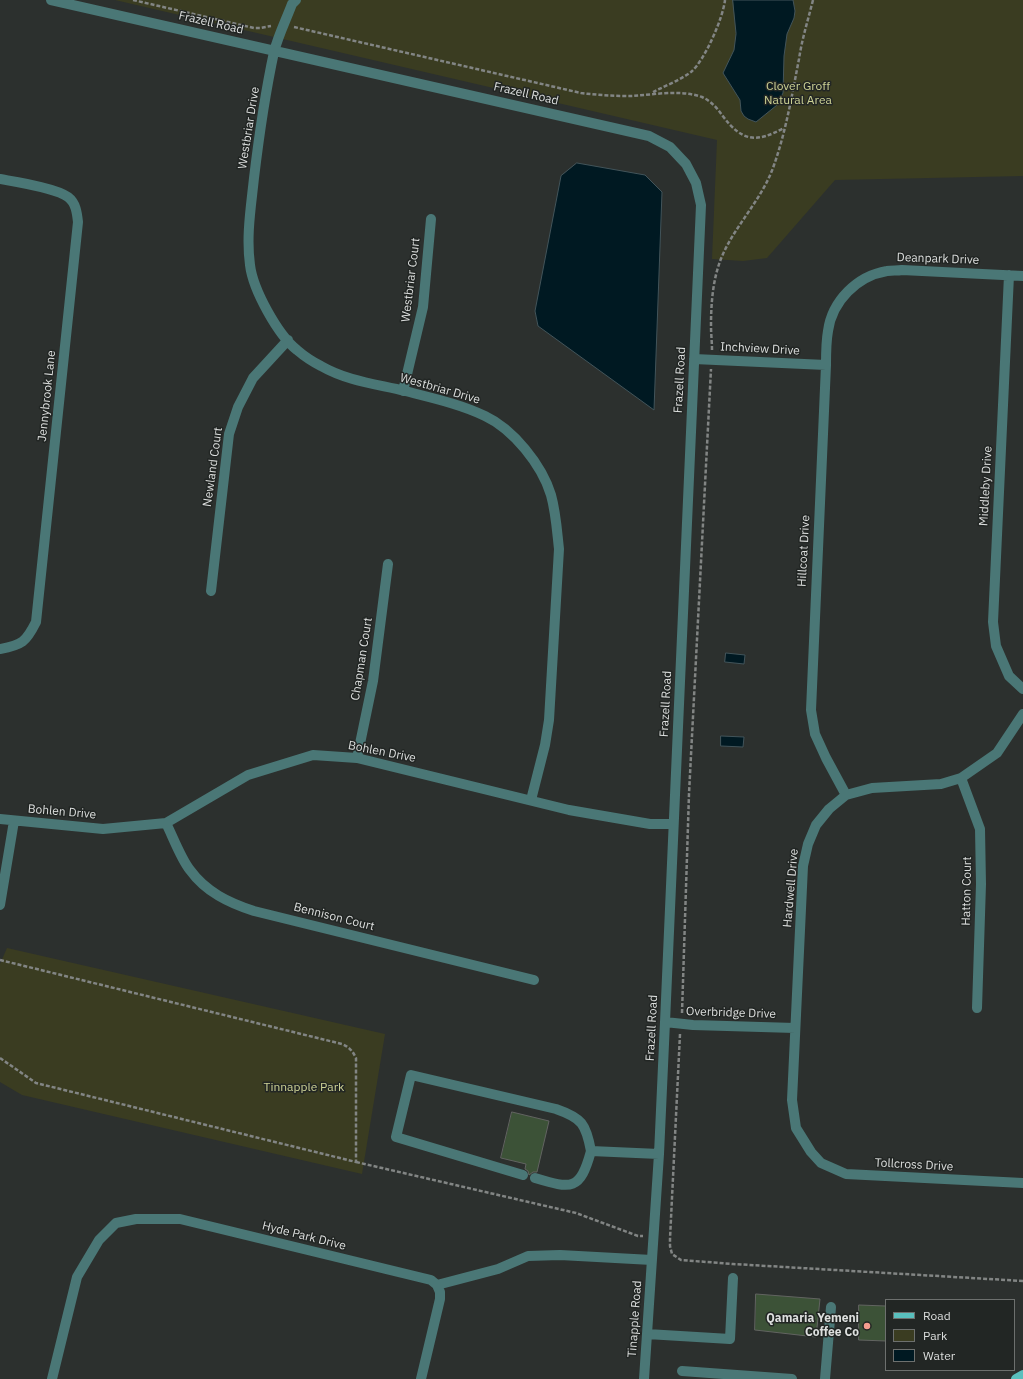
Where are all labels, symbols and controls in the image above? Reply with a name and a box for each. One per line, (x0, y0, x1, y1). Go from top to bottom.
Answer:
street label: Frazell Road (177, 9, 245, 37)
street label: Frazell Road (492, 80, 560, 108)
park label: Clover Groff Natural Area (764, 80, 832, 108)
street label: Westbriar Drive (235, 86, 263, 170)
street label: Westbriar Court (399, 237, 423, 323)
street label: Deanpark Drive (896, 250, 980, 268)
street label: Inchview Drive (720, 340, 800, 358)
street label: Frazell Road (671, 347, 689, 413)
street label: Jennybrook Lane (35, 350, 59, 442)
street label: Westbriar Drive (398, 371, 482, 407)
street label: Newland Court (200, 426, 226, 508)
street label: Middleby Drive (977, 446, 995, 526)
street label: Hillcoat Drive (795, 515, 813, 587)
street label: Chapman Court (348, 616, 376, 702)
street label: Frazell Road (657, 671, 675, 737)
street label: Bohlen Drive (347, 738, 417, 766)
street label: Bohlen Drive (27, 802, 97, 822)
street label: Hardwell Drive (780, 848, 802, 928)
street label: Hatton Court (959, 856, 975, 926)
street label: Bennison Court (292, 900, 376, 934)
street label: Frazell Road (643, 995, 661, 1061)
street label: Overbridge Drive (686, 1004, 776, 1022)
park label: Tinnapple Park (264, 1081, 344, 1095)
street label: Tollcross Drive (874, 1156, 954, 1174)
street label: Hyde Park Drive (261, 1219, 347, 1253)
street label: Tinapple Road (625, 1280, 645, 1358)
legend (885, 1299, 1015, 1371)
text: Road (923, 1308, 951, 1323)
place label: Qamaria Yemeni Coffee Co (766, 1312, 859, 1340)
marker: Qamaria Yemeni Coffee Co (862, 1321, 872, 1331)
text: Park (923, 1328, 947, 1343)
text: Water (923, 1348, 955, 1363)

